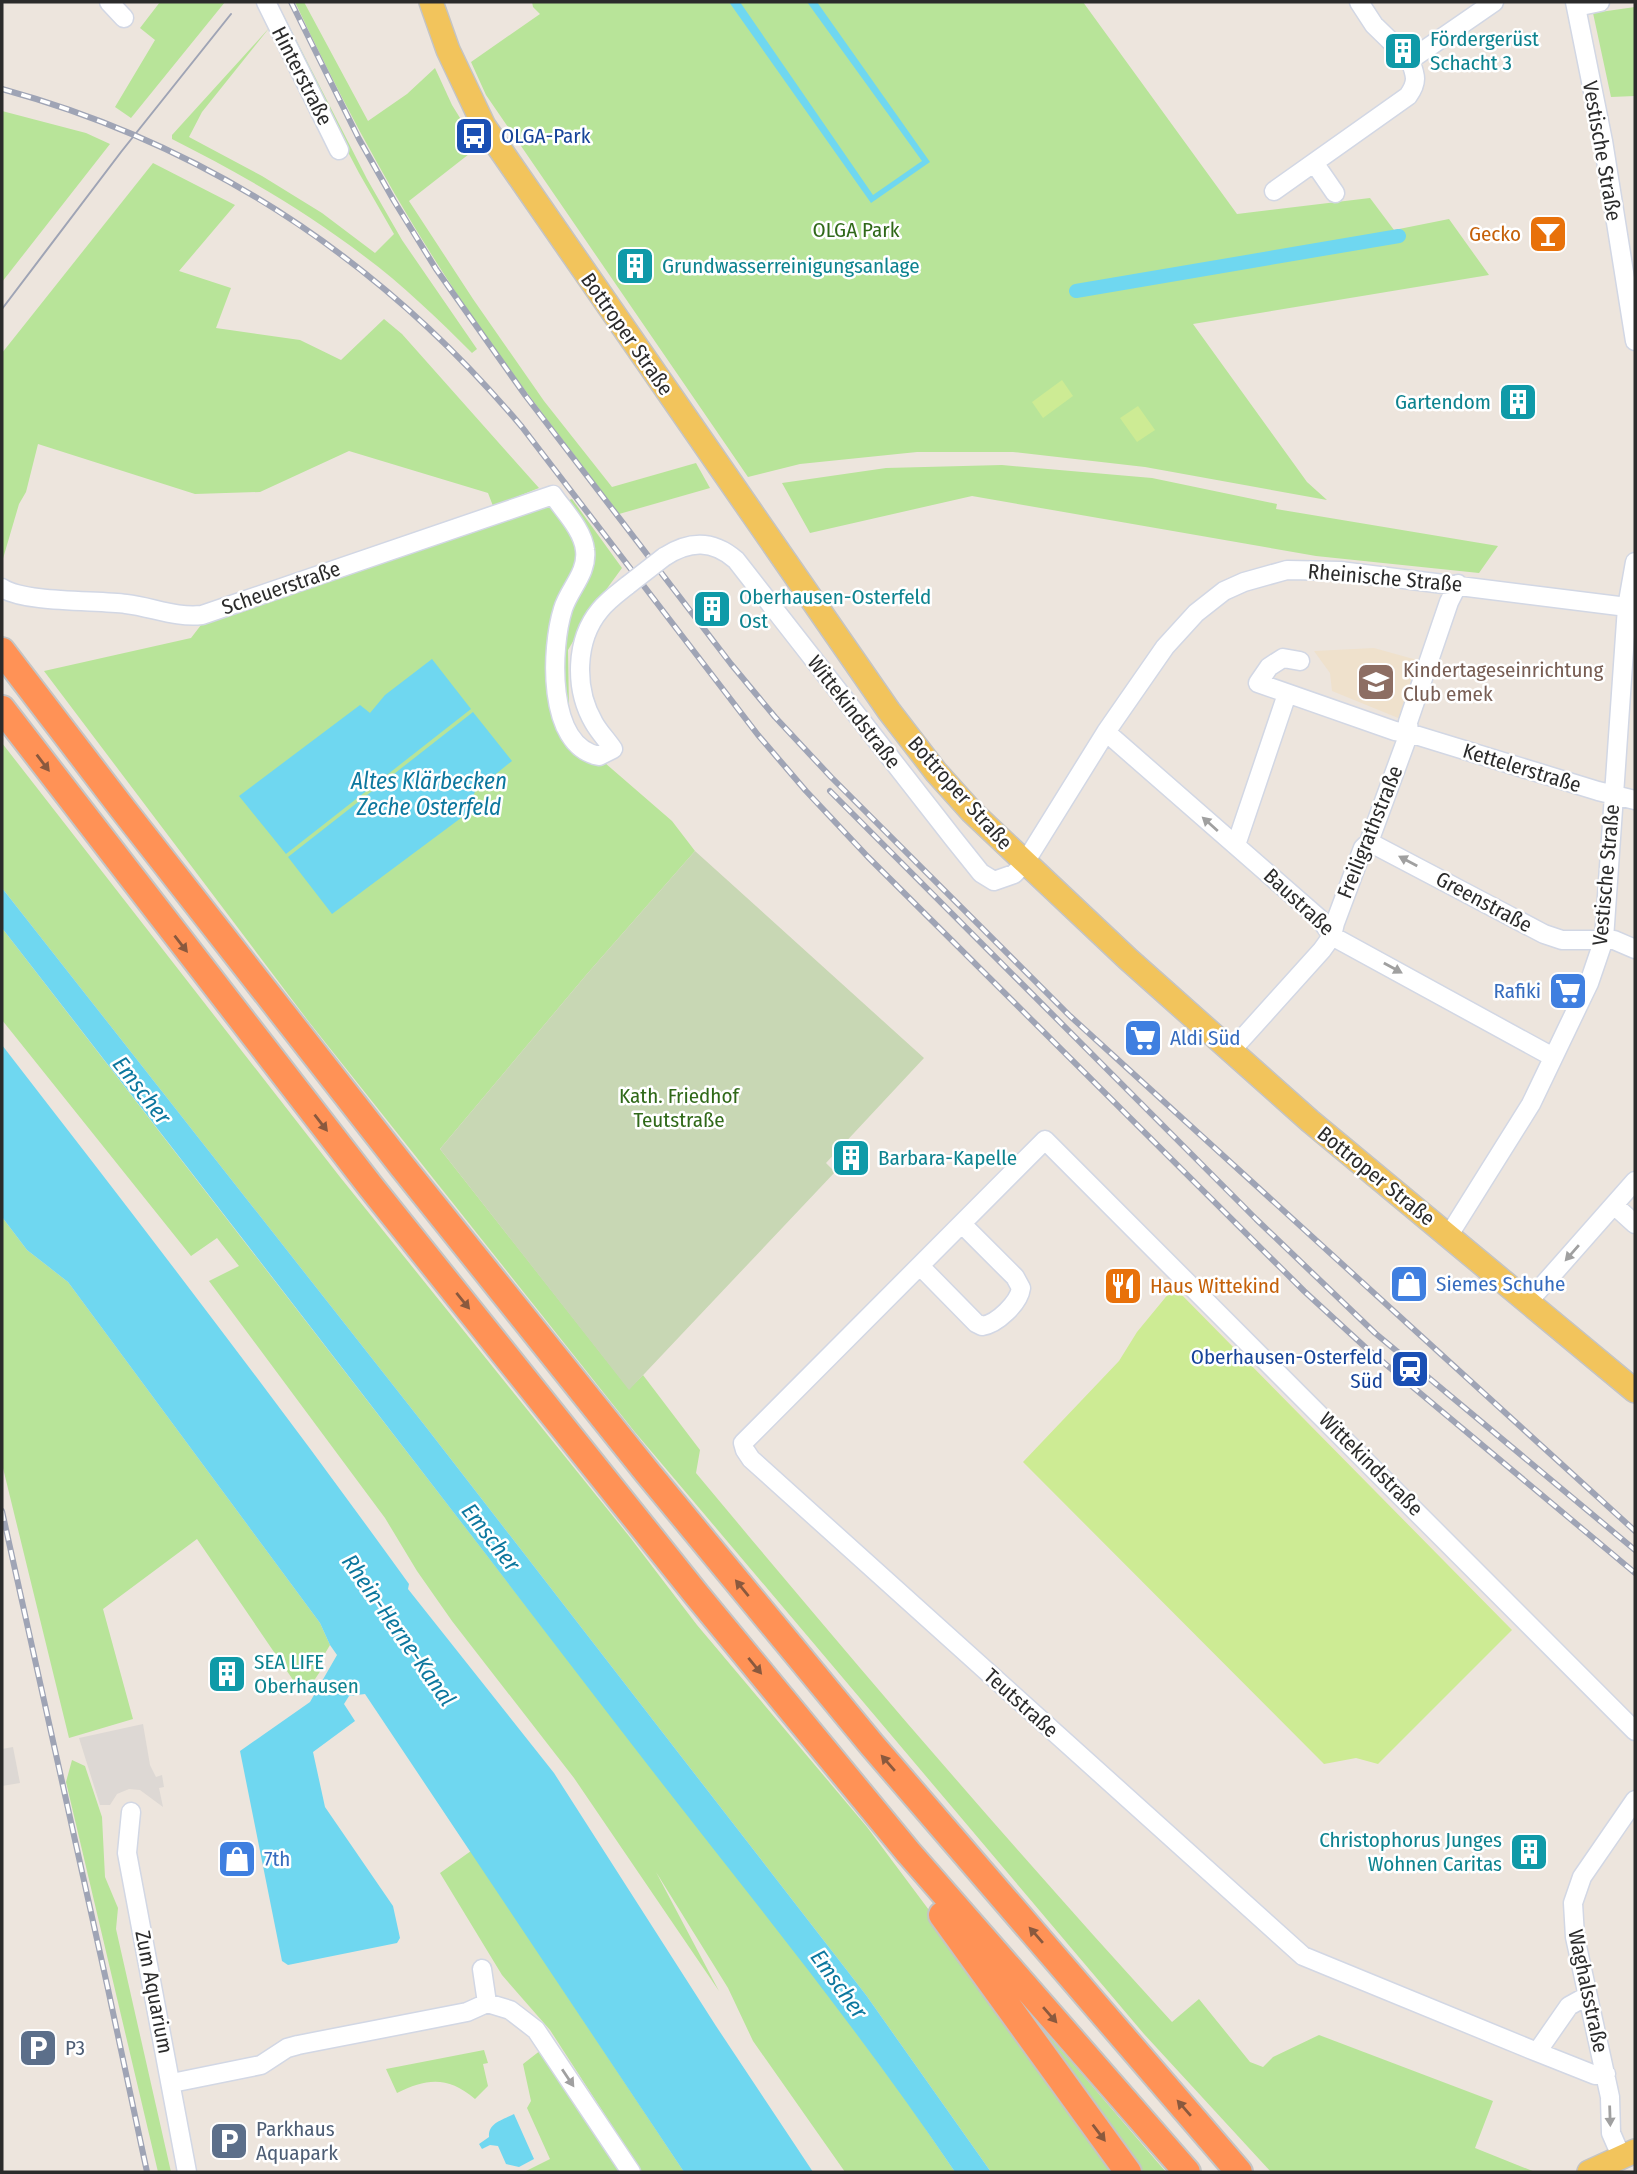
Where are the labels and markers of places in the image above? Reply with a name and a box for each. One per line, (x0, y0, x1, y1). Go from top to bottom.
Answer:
place label: Fördergerüst Schacht 3 (1430, 26, 1539, 76)
building icon: Fördergerüst Schacht 3 (1382, 30, 1424, 72)
bus stop icon: OLGA-Park (453, 115, 495, 157)
place label: OLGA-Park (501, 123, 591, 149)
bar icon: Gecko (1527, 213, 1569, 255)
place label: Gecko (1469, 221, 1521, 247)
building icon: Grundwasserreinigungsanlage (614, 245, 656, 287)
place label: Grundwasserreinigungsanlage (662, 253, 920, 279)
building icon: Gartendom (1497, 381, 1539, 423)
place label: Gartendom (1395, 389, 1491, 415)
place label: Oberhausen-Osterfeld Ost (739, 584, 931, 634)
building icon: Oberhausen-Osterfeld Ost (691, 588, 733, 630)
place label: Kindertageseinrichtung Club emek (1403, 657, 1603, 707)
school or university icon: Kindertageseinrichtung Club emek (1355, 661, 1397, 703)
supermarket icon: Rafiki (1547, 970, 1589, 1012)
place label: Rafiki (1493, 978, 1541, 1004)
supermarket icon: Aldi Süd (1122, 1017, 1164, 1059)
place label: Aldi Süd (1170, 1025, 1241, 1051)
building icon: Barbara-Kapelle (830, 1137, 872, 1179)
place label: Barbara-Kapelle (878, 1145, 1017, 1171)
shop icon: Siemes Schuhe (1388, 1263, 1430, 1305)
restaurant icon: Haus Wittekind (1102, 1265, 1144, 1307)
place label: Siemes Schuhe (1436, 1271, 1565, 1297)
place label: Haus Wittekind (1150, 1273, 1280, 1299)
place label: Oberhausen-Osterfeld Süd (1191, 1344, 1383, 1394)
station icon: Oberhausen-Osterfeld Süd (1389, 1348, 1431, 1390)
place label: SEA LIFE Oberhausen (254, 1649, 359, 1699)
building icon: SEA LIFE Oberhausen (206, 1653, 248, 1695)
place label: Christophorus Junges Wohnen Caritas (1319, 1827, 1502, 1877)
building icon: Christophorus Junges Wohnen Caritas (1508, 1831, 1550, 1873)
shop icon: 7th (216, 1838, 258, 1880)
place label: 7th (264, 1846, 290, 1872)
parking icon: P3 (17, 2027, 59, 2069)
place label: P3 (65, 2035, 85, 2061)
place label: Parkhaus Aquapark (256, 2116, 338, 2166)
parking icon: Parkhaus Aquapark (208, 2120, 250, 2162)

